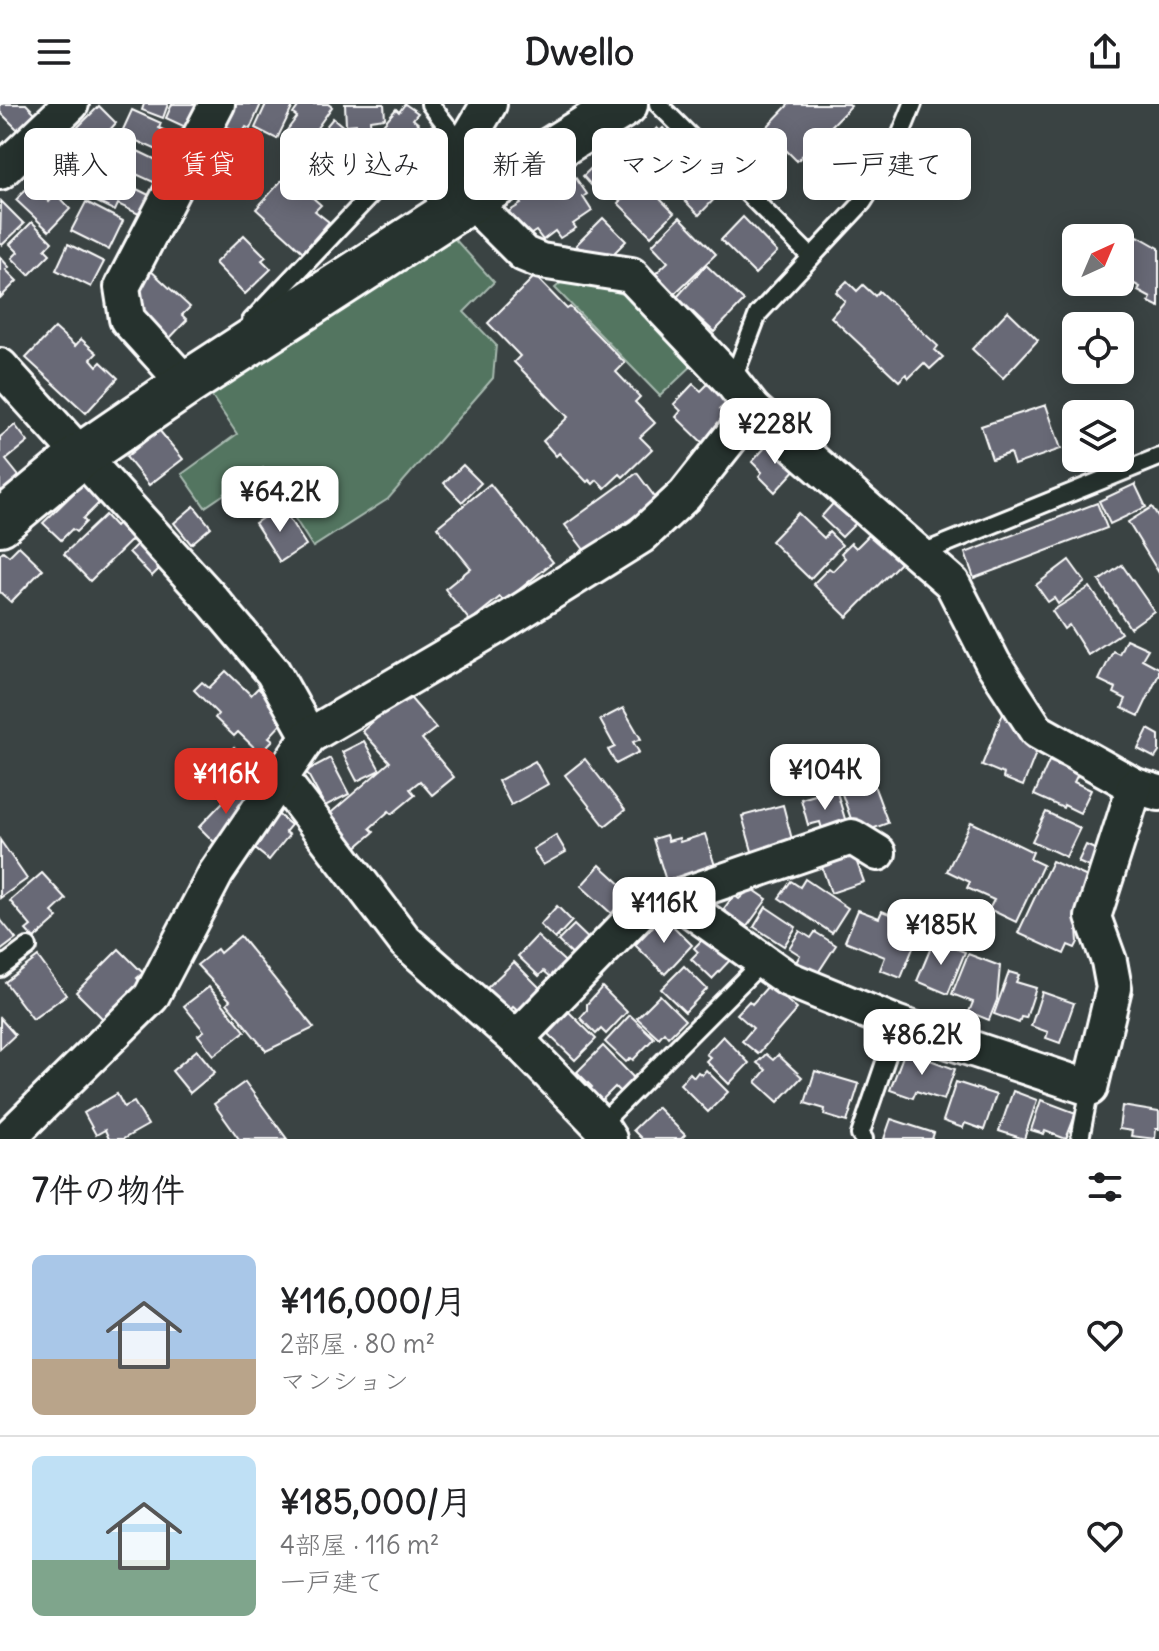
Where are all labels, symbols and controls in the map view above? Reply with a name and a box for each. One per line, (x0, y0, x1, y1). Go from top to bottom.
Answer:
icon: menu (32, 30, 76, 74)
text: Dwello (525, 30, 634, 75)
icon: share (1083, 30, 1127, 74)
chip: 購入 (24, 128, 136, 200)
chip: 賃貸 (152, 128, 264, 200)
chip: 絞り込み (280, 128, 448, 200)
chip: 新着 (464, 128, 576, 200)
chip: マンション (592, 128, 787, 200)
chip: 一戸建て (803, 128, 971, 200)
north arrow (1062, 224, 1134, 296)
map controls (1062, 224, 1134, 472)
button: locate (1062, 312, 1134, 384)
pin: ¥228K (719, 398, 831, 466)
button: layers (1062, 400, 1134, 472)
text: ¥228K (738, 407, 812, 440)
pin: ¥64.2K (215, 466, 345, 534)
text: ¥64.2K (240, 475, 320, 508)
pin: ¥104K (769, 744, 881, 812)
pin: ¥116K (170, 748, 282, 816)
text: ¥104K (788, 753, 862, 786)
text: ¥116K (193, 757, 259, 790)
pin: ¥116K (608, 877, 720, 945)
text: ¥116K (631, 886, 697, 919)
pin: ¥185K (885, 899, 997, 967)
text: ¥185K (905, 908, 977, 941)
pin: ¥86.2K (857, 1009, 987, 1077)
text: ¥86.2K (882, 1018, 962, 1051)
icon: filters (1083, 1165, 1127, 1209)
text: 7件の物件 (32, 1168, 185, 1211)
text: ¥116,000/月 (280, 1279, 467, 1322)
icon: home (96, 1287, 192, 1383)
icon: heart (1083, 1313, 1127, 1357)
text: 2部屋 · 80 m² (280, 1327, 435, 1360)
text: マンション (280, 1364, 409, 1397)
text: ¥185,000/月 (280, 1480, 473, 1523)
icon: home (96, 1488, 192, 1584)
icon: heart (1083, 1514, 1127, 1558)
text: 4部屋 · 116 m² (280, 1528, 440, 1561)
text: 一戸建て (280, 1565, 384, 1598)

